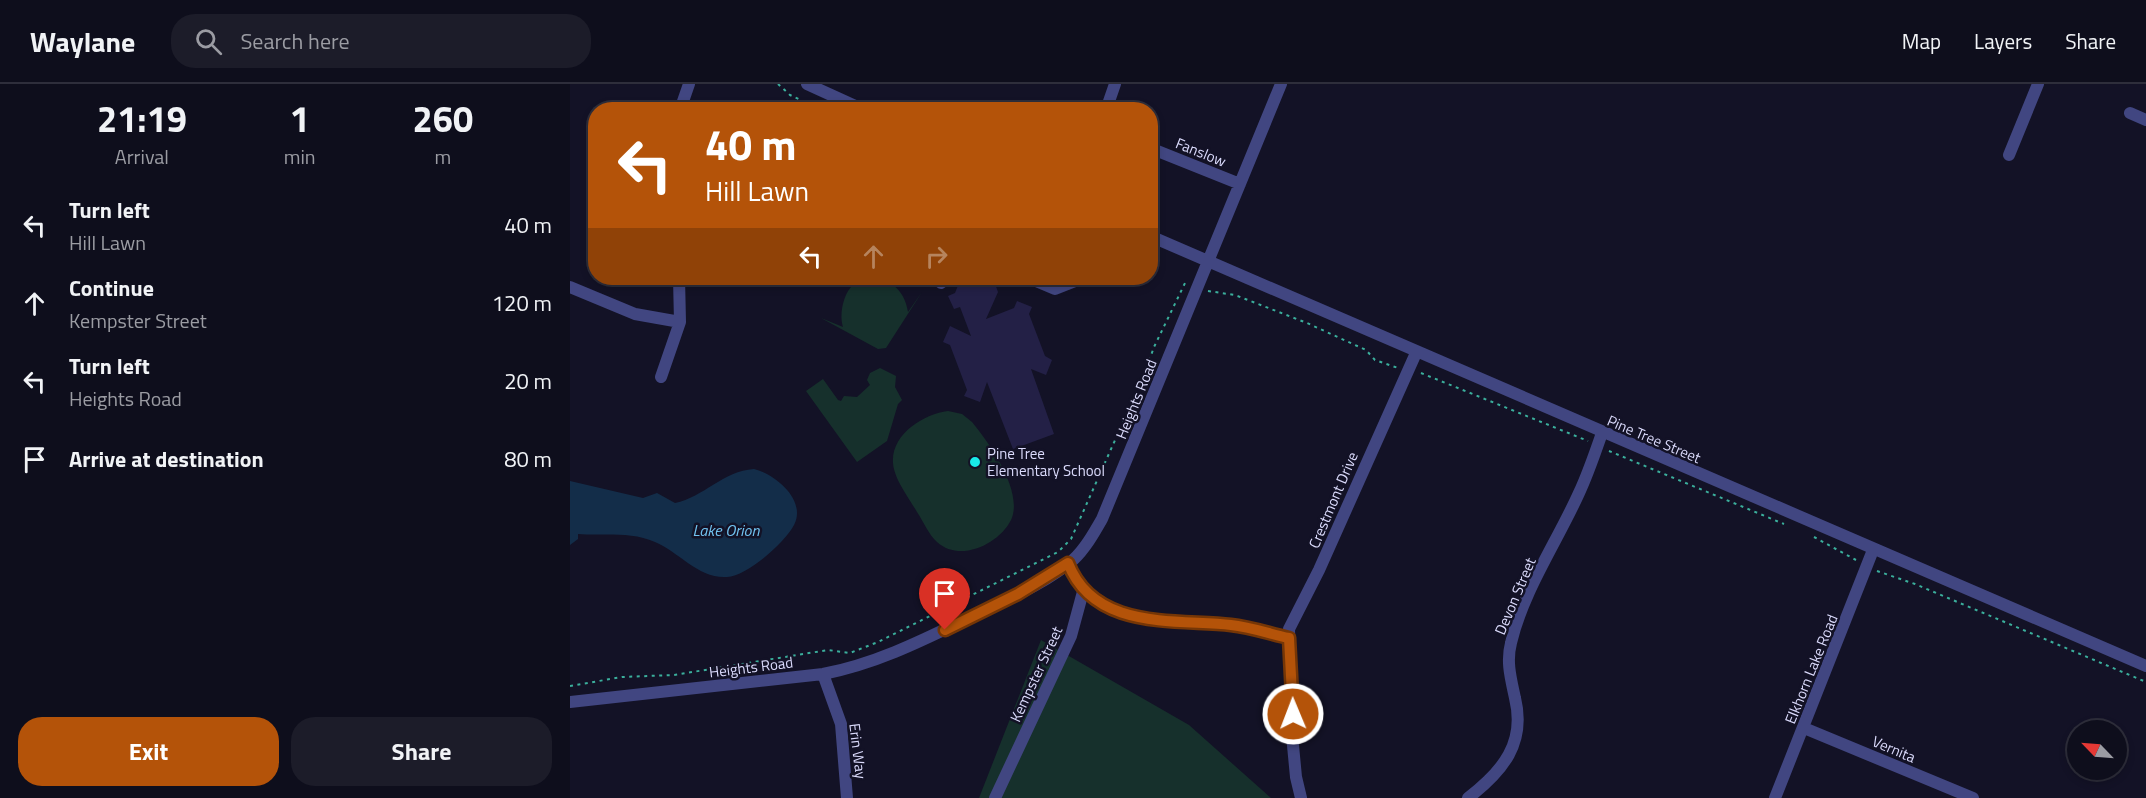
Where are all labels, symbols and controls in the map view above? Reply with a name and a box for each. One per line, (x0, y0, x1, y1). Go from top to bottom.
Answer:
search box (171, 14, 591, 68)
text: Waylane (30, 20, 135, 63)
text: Search here (240, 24, 350, 58)
icon: search (192, 25, 225, 58)
text: Map (1902, 25, 1941, 57)
text: Layers (1974, 25, 2032, 57)
text: Share (2065, 25, 2116, 57)
text: 21:19 (97, 91, 187, 146)
text: 1 (290, 91, 310, 146)
text: 260 (413, 91, 473, 146)
text: 40 m (705, 112, 797, 176)
icon: left (606, 126, 684, 204)
street label: Fanslow (1172, 131, 1230, 173)
text: Arrival (115, 141, 169, 172)
text: min (284, 141, 316, 172)
text: m (434, 141, 451, 172)
text: Hill Lawn (705, 170, 809, 211)
text: Turn left (69, 193, 150, 227)
text: 40 m (504, 208, 552, 242)
icon: left (18, 209, 51, 242)
text: Hill Lawn (69, 227, 146, 258)
icon: left (794, 240, 827, 273)
icon: ahead (857, 240, 890, 273)
icon: right (920, 240, 953, 273)
text: Continue (69, 271, 154, 305)
text: 120 m (492, 286, 552, 320)
icon: ahead (18, 287, 51, 320)
text: Kempster Street (69, 305, 207, 336)
text: Turn left (69, 349, 150, 383)
street label: Heights Road (1109, 355, 1163, 443)
text: 20 m (504, 364, 552, 398)
icon: left (18, 365, 51, 398)
text: Heights Road (69, 383, 182, 414)
street label: Pine Tree Street (1604, 409, 1705, 469)
text: Arrive at destination (69, 442, 264, 476)
text: 80 m (504, 442, 552, 476)
place label: Pine Tree Elementary School (987, 442, 1105, 482)
icon: arrive (18, 443, 51, 476)
street label: Crestmont Drive (1302, 448, 1364, 552)
marker: Pine Tree Elementary School (968, 455, 982, 469)
water label: Lake Orion (693, 518, 760, 542)
street label: Devon Street (1488, 553, 1542, 638)
pin (919, 568, 970, 630)
icon: arrive (928, 577, 961, 610)
street label: Elkhorn Lake Road (1779, 611, 1843, 727)
street label: Kempster Street (1004, 622, 1069, 726)
street label: Heights Road (708, 650, 794, 684)
position arrow (1261, 682, 1325, 746)
button: Exit (18, 717, 279, 786)
button: Share (291, 717, 552, 786)
north arrow (2067, 720, 2127, 780)
map controls (2067, 720, 2127, 780)
street label: Erin Way (843, 722, 873, 780)
street label: Vernita (1869, 730, 1920, 769)

